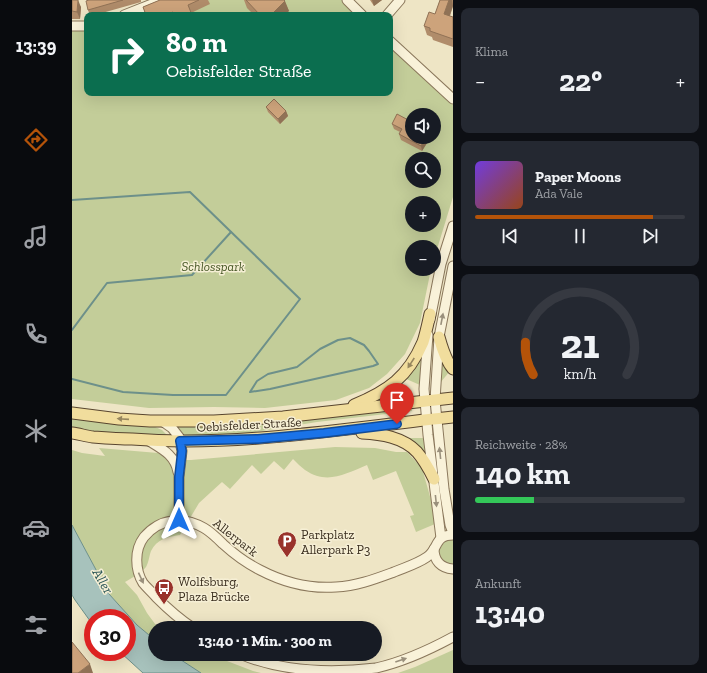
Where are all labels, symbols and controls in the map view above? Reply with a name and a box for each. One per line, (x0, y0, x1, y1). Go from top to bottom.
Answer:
text: 80 m (166, 26, 227, 59)
icon: right (100, 28, 152, 80)
text: 13:39 (16, 35, 56, 57)
text: Klima (475, 44, 508, 59)
text: Oebisfelder Straße (166, 60, 311, 82)
text: 22° (559, 63, 602, 99)
text: − (475, 68, 485, 95)
text: + (676, 68, 685, 95)
map controls (405, 108, 441, 276)
button: sound (405, 108, 441, 144)
icon: directions (22, 126, 50, 154)
button: search (405, 152, 441, 188)
text: Paper Moons (535, 168, 621, 186)
text: Ada Vale (535, 186, 583, 201)
button: + (405, 196, 441, 232)
icon: music (22, 223, 50, 251)
icon: previous (499, 225, 521, 247)
icon: pause (569, 225, 591, 247)
icon: next (639, 225, 661, 247)
button: − (405, 240, 441, 276)
park label: Schlosspark (182, 259, 245, 274)
one-way arrow (440, 313, 446, 325)
text: 21 (560, 318, 600, 368)
icon: phone (22, 320, 50, 348)
one-way arrow (407, 358, 415, 368)
text: km/h (564, 365, 596, 382)
pin (380, 383, 414, 424)
icon: arrive (386, 389, 408, 411)
street label: Oebisfelder Straße (196, 414, 302, 435)
one-way arrow (117, 416, 129, 423)
icon: climate (22, 417, 50, 445)
text: Reichweite · 28% (475, 437, 568, 452)
one-way arrow (437, 447, 443, 459)
text: 140 km (475, 456, 570, 492)
one-way arrow (433, 495, 440, 507)
position arrow (158, 499, 200, 541)
icon: car (22, 514, 50, 542)
street label: Allerpark (210, 515, 261, 560)
place label: Parkplatz Allerpark P3 (301, 527, 370, 557)
parking icon: Parkplatz Allerpark P3 (276, 530, 298, 558)
water label: Aller (88, 565, 117, 597)
one-way arrow (138, 572, 144, 583)
place label: Wolfsburg, Plaza Brücke (178, 574, 250, 604)
text: Ankunft (475, 576, 521, 591)
bus stop icon: Wolfsburg, Plaza Brücke (153, 577, 175, 605)
text: 13:40 (475, 595, 545, 631)
speed limit sign: 30 (84, 609, 136, 661)
icon: filters (22, 611, 50, 639)
text: 13:40 · 1 Min. · 300 m (198, 632, 332, 650)
one-way arrow (396, 657, 408, 663)

